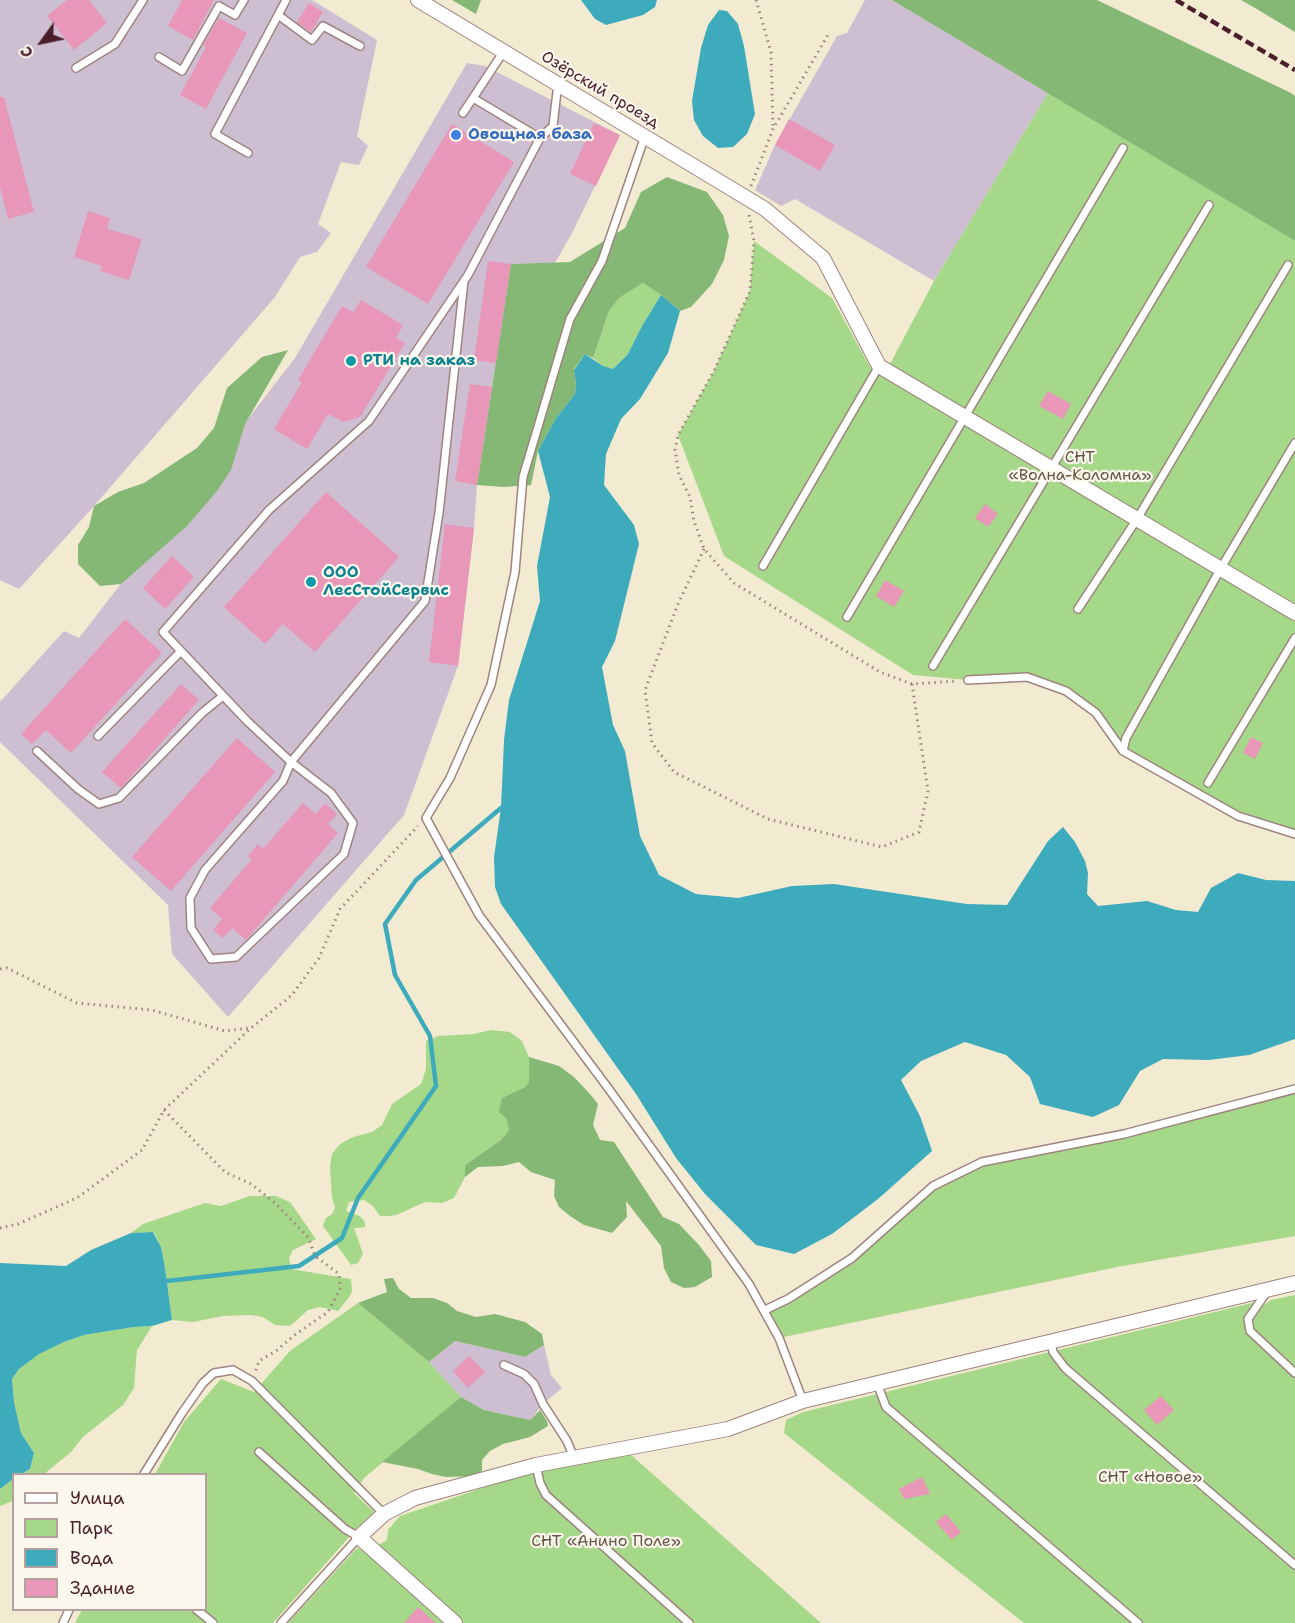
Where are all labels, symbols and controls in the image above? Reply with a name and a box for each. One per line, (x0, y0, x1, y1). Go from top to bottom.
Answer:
north arrow (12, 12, 72, 72)
text: С (15, 42, 38, 62)
street label: Озёрский проезд (537, 47, 663, 133)
place label: Овощная база (468, 125, 592, 145)
marker: Овощная база (449, 128, 463, 142)
place label: РТИ на заказ (363, 351, 475, 371)
marker: РТИ на заказ (344, 354, 358, 368)
park label: СНТ «Волна-Коломна» (1009, 448, 1151, 486)
place label: ООО ЛесСтойСервис (323, 563, 449, 601)
marker: ООО ЛесСтойСервис (304, 575, 318, 589)
park label: СНТ «Новое» (1098, 1468, 1202, 1488)
legend (12, 1473, 207, 1611)
text: Улица (70, 1486, 124, 1510)
text: Парк (70, 1516, 113, 1540)
park label: СНТ «Анино Поле» (531, 1532, 681, 1552)
text: Вода (70, 1546, 113, 1570)
text: Здание (70, 1576, 135, 1600)

